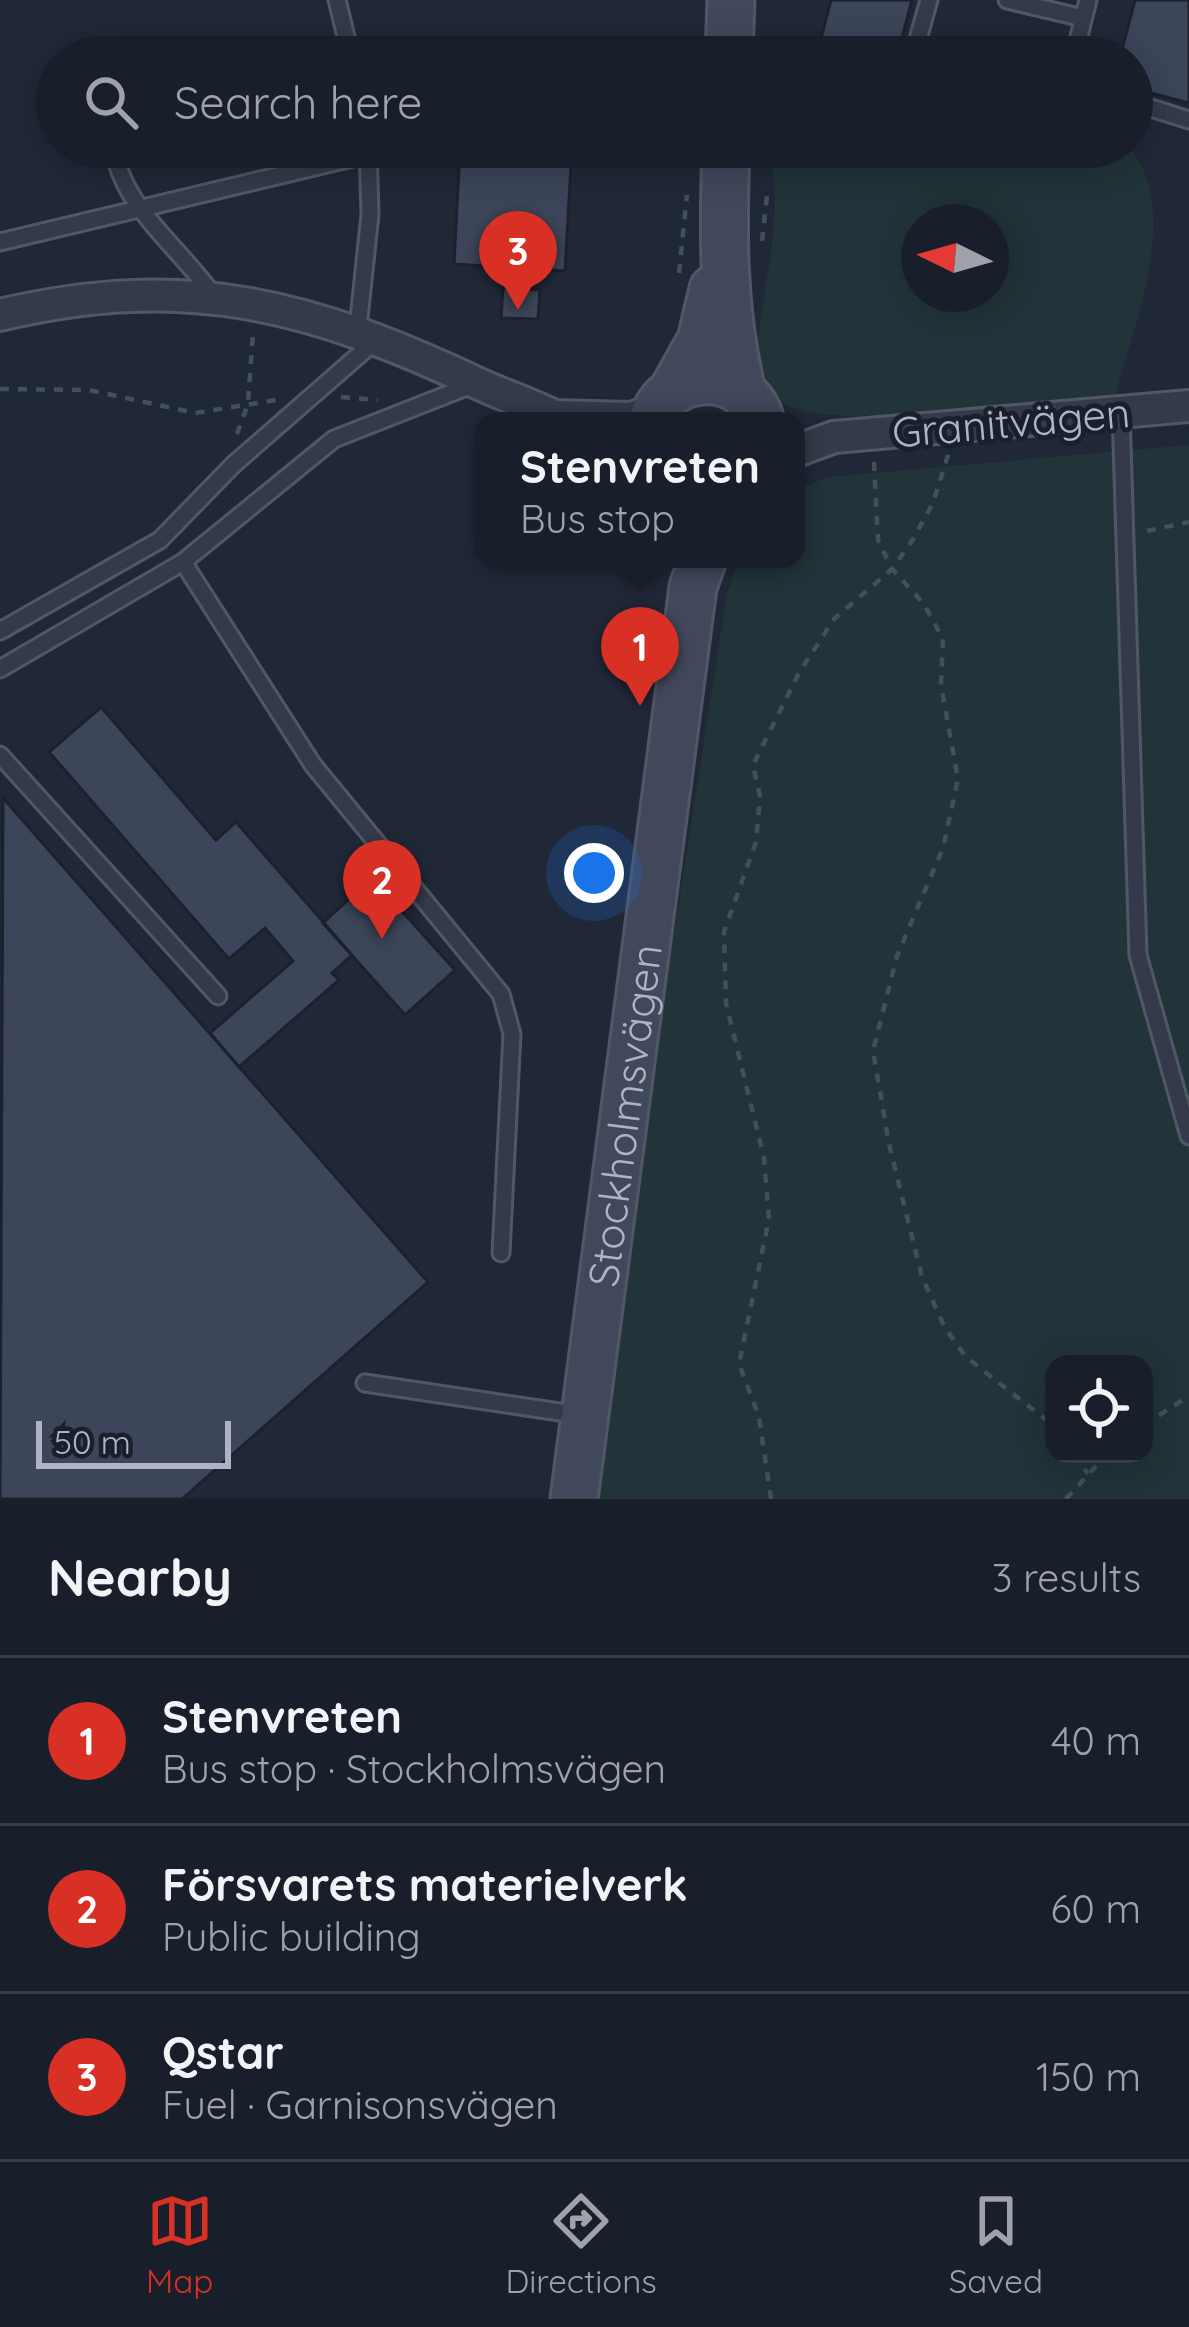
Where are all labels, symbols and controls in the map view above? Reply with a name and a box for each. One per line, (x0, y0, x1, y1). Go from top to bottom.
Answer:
search box (36, 36, 1153, 168)
icon: search (78, 69, 144, 135)
text: Search here (174, 74, 422, 130)
north arrow (901, 204, 1009, 312)
pin: 3 (479, 211, 557, 310)
street label: Granitvägen (890, 385, 1132, 459)
popup (475, 412, 805, 568)
text: Stenvreten (520, 438, 760, 494)
text: Bus stop (520, 494, 675, 543)
pin: 1 (601, 607, 679, 706)
pin: 2 (343, 840, 421, 939)
your location (564, 843, 624, 903)
street label: Stockholmsvägen (575, 941, 673, 1290)
map controls (1045, 1355, 1153, 1463)
button: locate (1045, 1355, 1153, 1463)
scale bar (36, 1415, 231, 1468)
text: 50 m (54, 1421, 131, 1462)
text: Nearby (48, 1545, 232, 1609)
text: 3 results (992, 1553, 1141, 1602)
text: Stenvreten (162, 1688, 402, 1744)
text: 1 (79, 1716, 95, 1765)
text: 40 m (1051, 1716, 1141, 1765)
text: Bus stop · Stockholmsvägen (162, 1744, 666, 1793)
text: Försvarets materielverk (162, 1856, 688, 1912)
text: 2 (76, 1884, 98, 1933)
text: 60 m (1051, 1884, 1141, 1933)
text: Public building (162, 1912, 421, 1961)
text: Qstar (162, 2024, 284, 2080)
text: 3 (77, 2052, 97, 2101)
text: 150 m (1036, 2052, 1141, 2101)
text: Fuel · Garnisonsvägen (162, 2080, 558, 2129)
tab: Map (146, 2188, 213, 2301)
tab: Directions (505, 2188, 657, 2301)
tab: Saved (949, 2188, 1043, 2301)

